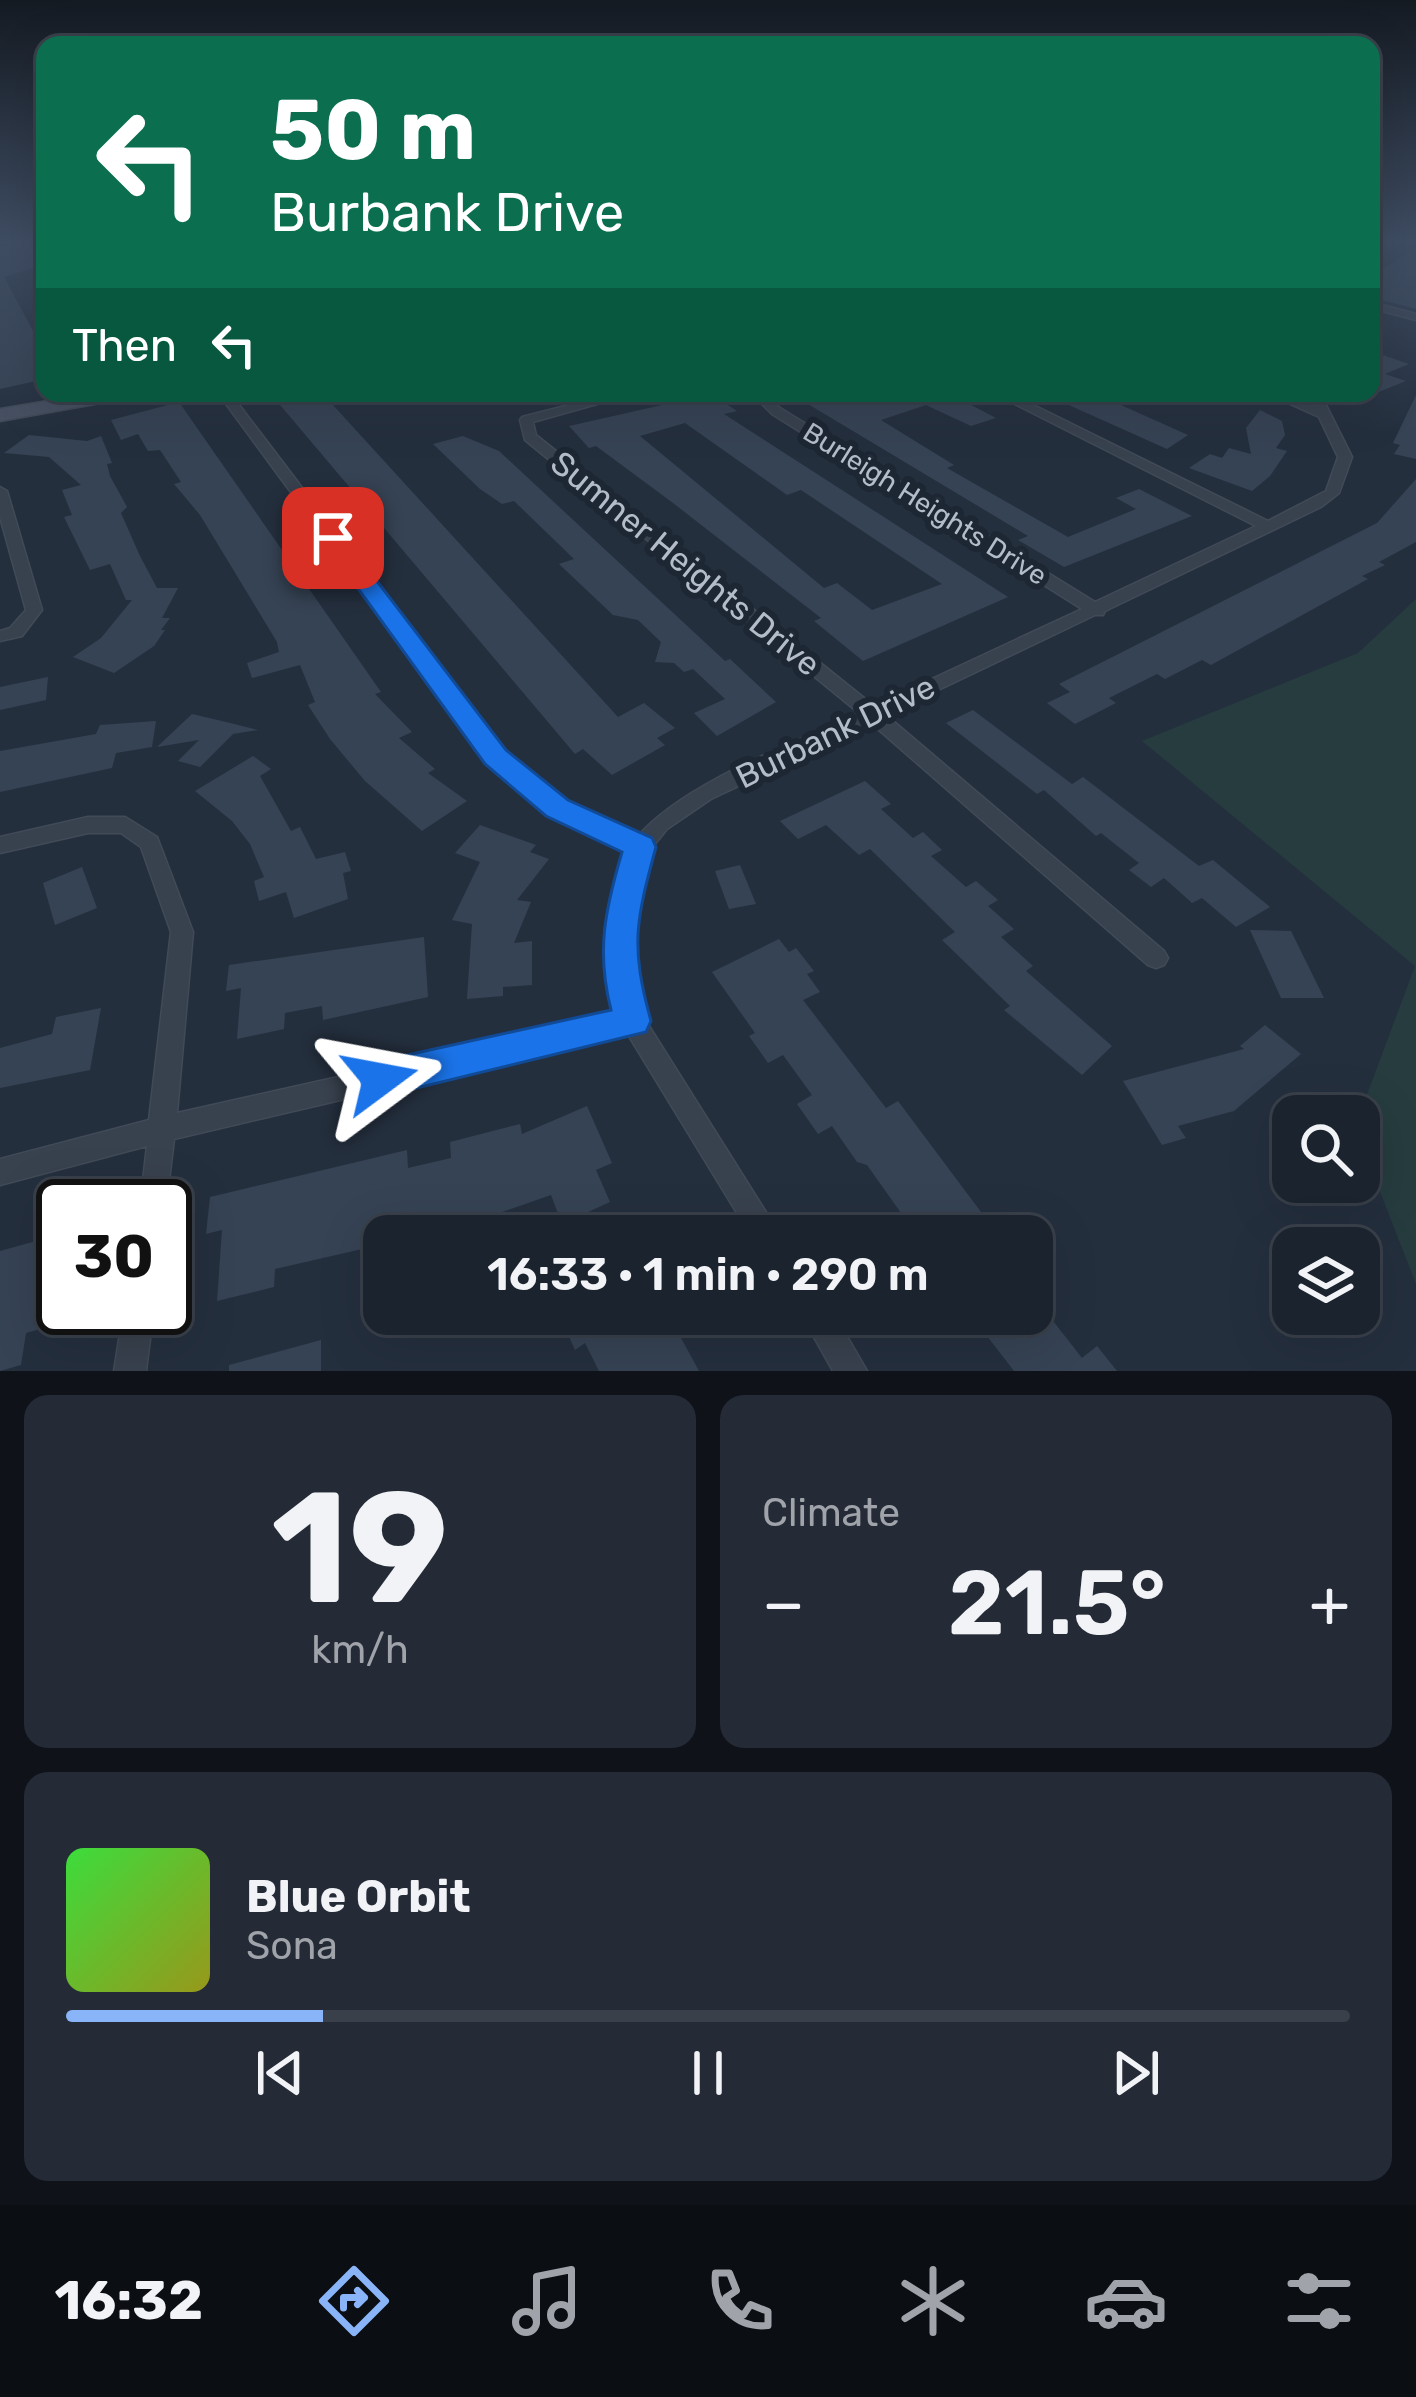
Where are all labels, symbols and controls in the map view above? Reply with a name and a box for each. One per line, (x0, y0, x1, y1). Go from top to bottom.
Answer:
text: 50 m (270, 80, 476, 180)
icon: left (72, 84, 228, 240)
text: Burbank Drive (270, 181, 624, 245)
icon: left (201, 312, 267, 378)
text: Then (72, 319, 177, 372)
street label: Burleigh Heights Drive (797, 416, 1053, 592)
street label: Sumner Heights Drive (543, 443, 828, 684)
pin (282, 487, 384, 589)
icon: arrive (300, 505, 366, 571)
street label: Burbank Drive (729, 666, 941, 796)
position arrow (317, 1016, 443, 1142)
map controls (1272, 1095, 1380, 1335)
button: search (1272, 1095, 1380, 1203)
speed limit sign: 30 (36, 1179, 192, 1335)
button: layers (1272, 1227, 1380, 1335)
text: 16:33 · 1 min · 290 m (487, 1248, 929, 1301)
text: 19 (271, 1456, 449, 1641)
text: Climate (762, 1490, 900, 1536)
text: 21.5° (948, 1550, 1166, 1657)
text: − (762, 1564, 805, 1643)
text: + (1309, 1564, 1350, 1643)
text: km/h (311, 1627, 409, 1673)
text: Blue Orbit (246, 1870, 470, 1923)
text: Sona (246, 1923, 338, 1969)
icon: previous (247, 2040, 313, 2106)
icon: pause (675, 2040, 741, 2106)
icon: next (1103, 2040, 1169, 2106)
icon: directions (312, 2259, 396, 2343)
icon: music (505, 2259, 589, 2343)
icon: phone (698, 2259, 782, 2343)
icon: climate (891, 2259, 975, 2343)
icon: car (1084, 2259, 1168, 2343)
icon: filters (1277, 2259, 1361, 2343)
text: 16:32 (55, 2269, 203, 2333)

